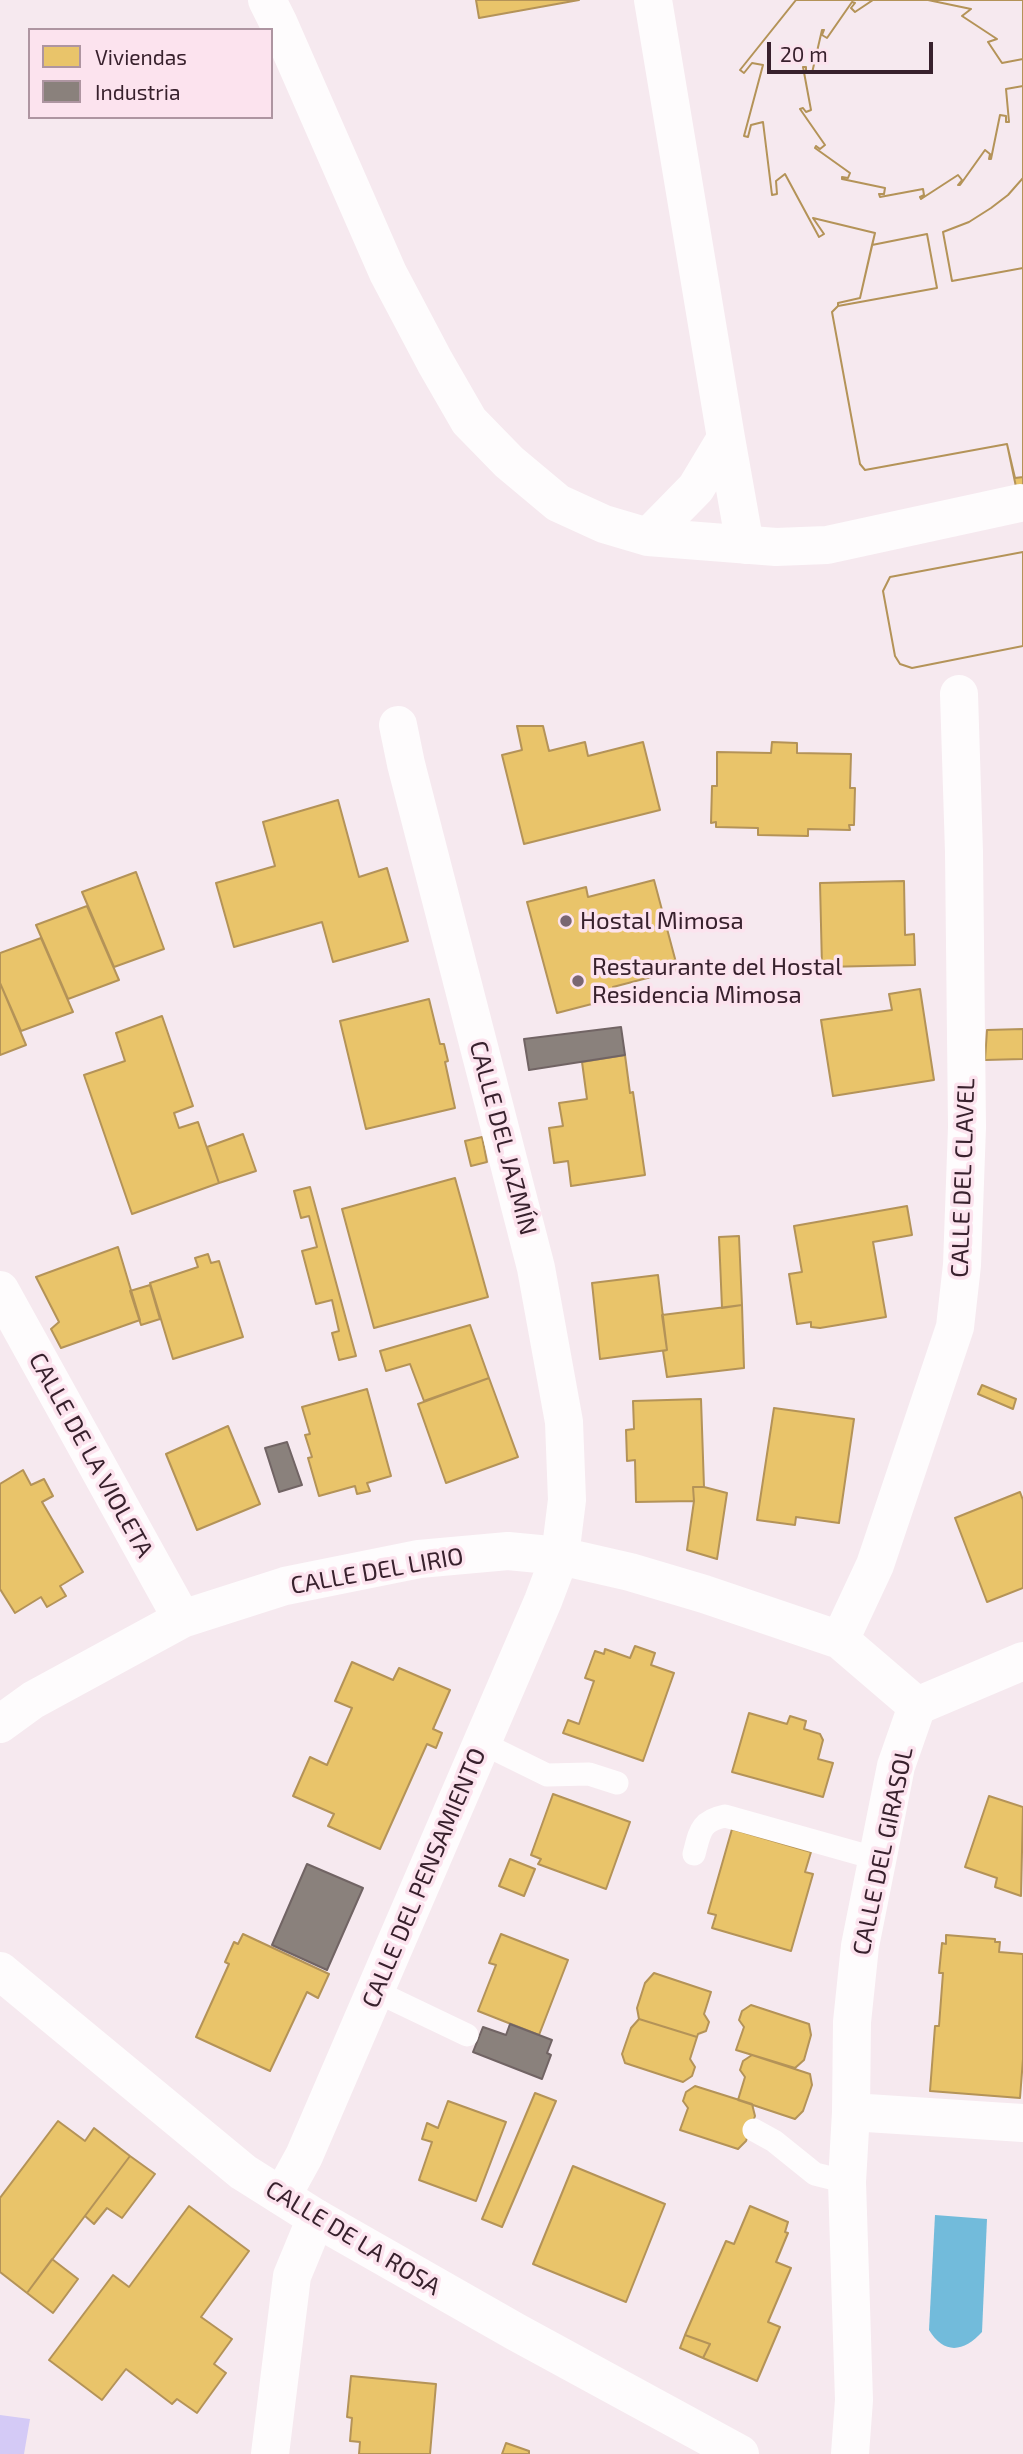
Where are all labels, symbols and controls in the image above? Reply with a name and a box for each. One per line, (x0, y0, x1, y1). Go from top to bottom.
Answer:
legend (28, 28, 273, 119)
scale bar (771, 28, 937, 72)
text: 20 m (780, 41, 828, 66)
text: Viviendas (95, 44, 187, 69)
text: Industria (95, 79, 181, 104)
place label: Hostal Mimosa (580, 907, 744, 935)
marker: Hostal Mimosa (558, 913, 574, 929)
place label: Restaurante del Hostal Residencia Mimosa (592, 953, 842, 1009)
marker: Restaurante del Hostal Residencia Mimosa (570, 973, 586, 989)
street label: CALLE DEL JAZMÍN (463, 1038, 543, 1238)
street label: CALLE DEL CLAVEL (945, 1078, 981, 1278)
street label: CALLE DE LA VIOLETA (23, 1348, 159, 1562)
street label: CALLE DEL LIRIO (288, 1542, 466, 1600)
street label: CALLE DEL PENSAMIENTO (356, 1744, 492, 2012)
street label: CALLE DEL GIRASOL (847, 1744, 919, 1958)
street label: CALLE DE LA ROSA (260, 2174, 446, 2302)

